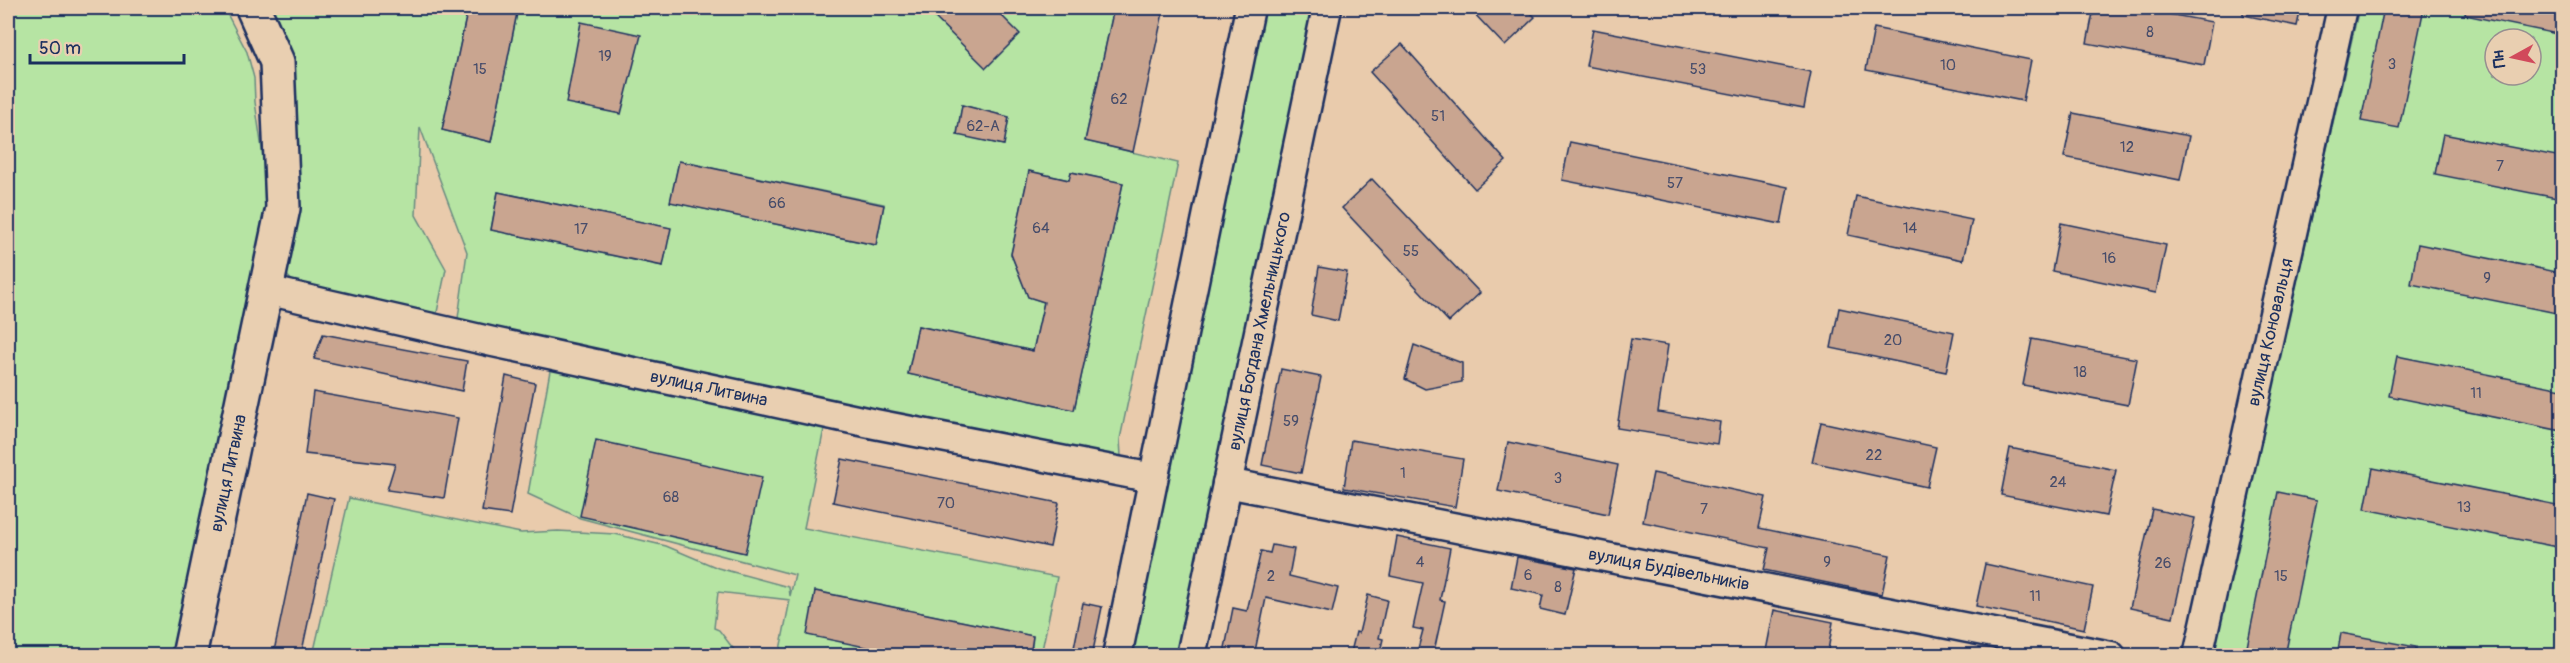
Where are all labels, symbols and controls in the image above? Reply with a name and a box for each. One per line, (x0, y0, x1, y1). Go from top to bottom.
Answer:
house number: 8 (2146, 23, 2154, 42)
scale bar (30, 27, 184, 65)
north arrow (2483, 27, 2543, 87)
text: 50 m (39, 37, 81, 60)
house number: 19 (598, 47, 612, 66)
text: Пн (2488, 49, 2510, 69)
house number: 3 (2388, 55, 2396, 74)
house number: 10 (1940, 56, 1956, 75)
house number: 15 (473, 60, 487, 79)
house number: 53 (1690, 60, 1706, 79)
house number: 62 (1110, 90, 1128, 109)
house number: 51 (1431, 107, 1445, 126)
house number: 62-А (966, 117, 1000, 136)
house number: 12 (2120, 138, 2134, 157)
house number: 7 (2496, 157, 2504, 176)
house number: 57 (1667, 174, 1683, 193)
house number: 66 (768, 194, 786, 213)
street label: вулиця Богдана Хмельницького (1223, 209, 1296, 453)
house number: 64 (1032, 219, 1050, 238)
house number: 14 (1903, 219, 1918, 238)
house number: 17 (574, 220, 588, 239)
house number: 55 (1403, 242, 1419, 261)
house number: 16 (2102, 249, 2116, 268)
street label: вулиця Коновальця (2242, 256, 2299, 408)
house number: 9 (2483, 269, 2491, 288)
house number: 20 (1884, 331, 1902, 350)
house number: 18 (2073, 363, 2087, 382)
street label: вулиця Литвина (648, 365, 770, 412)
house number: 11 (2470, 384, 2482, 403)
street label: вулиця Литвина (205, 412, 252, 534)
house number: 59 (1283, 412, 1299, 431)
house number: 22 (1866, 446, 1882, 465)
house number: 1 (1400, 464, 1406, 483)
house number: 3 (1554, 469, 1562, 488)
house number: 24 (2049, 473, 2067, 492)
house number: 68 (663, 488, 680, 507)
house number: 70 (937, 494, 955, 513)
house number: 13 (2457, 498, 2471, 517)
house number: 7 (1700, 500, 1708, 519)
street label: вулиця Будівельників (1586, 543, 1752, 596)
house number: 4 (1416, 553, 1425, 572)
house number: 9 (1823, 553, 1831, 572)
house number: 26 (2154, 554, 2172, 573)
house number: 6 (1524, 566, 1532, 585)
house number: 2 (1267, 567, 1275, 586)
house number: 15 (2274, 567, 2288, 586)
house number: 8 (1554, 578, 1562, 597)
house number: 11 (2029, 587, 2041, 606)

